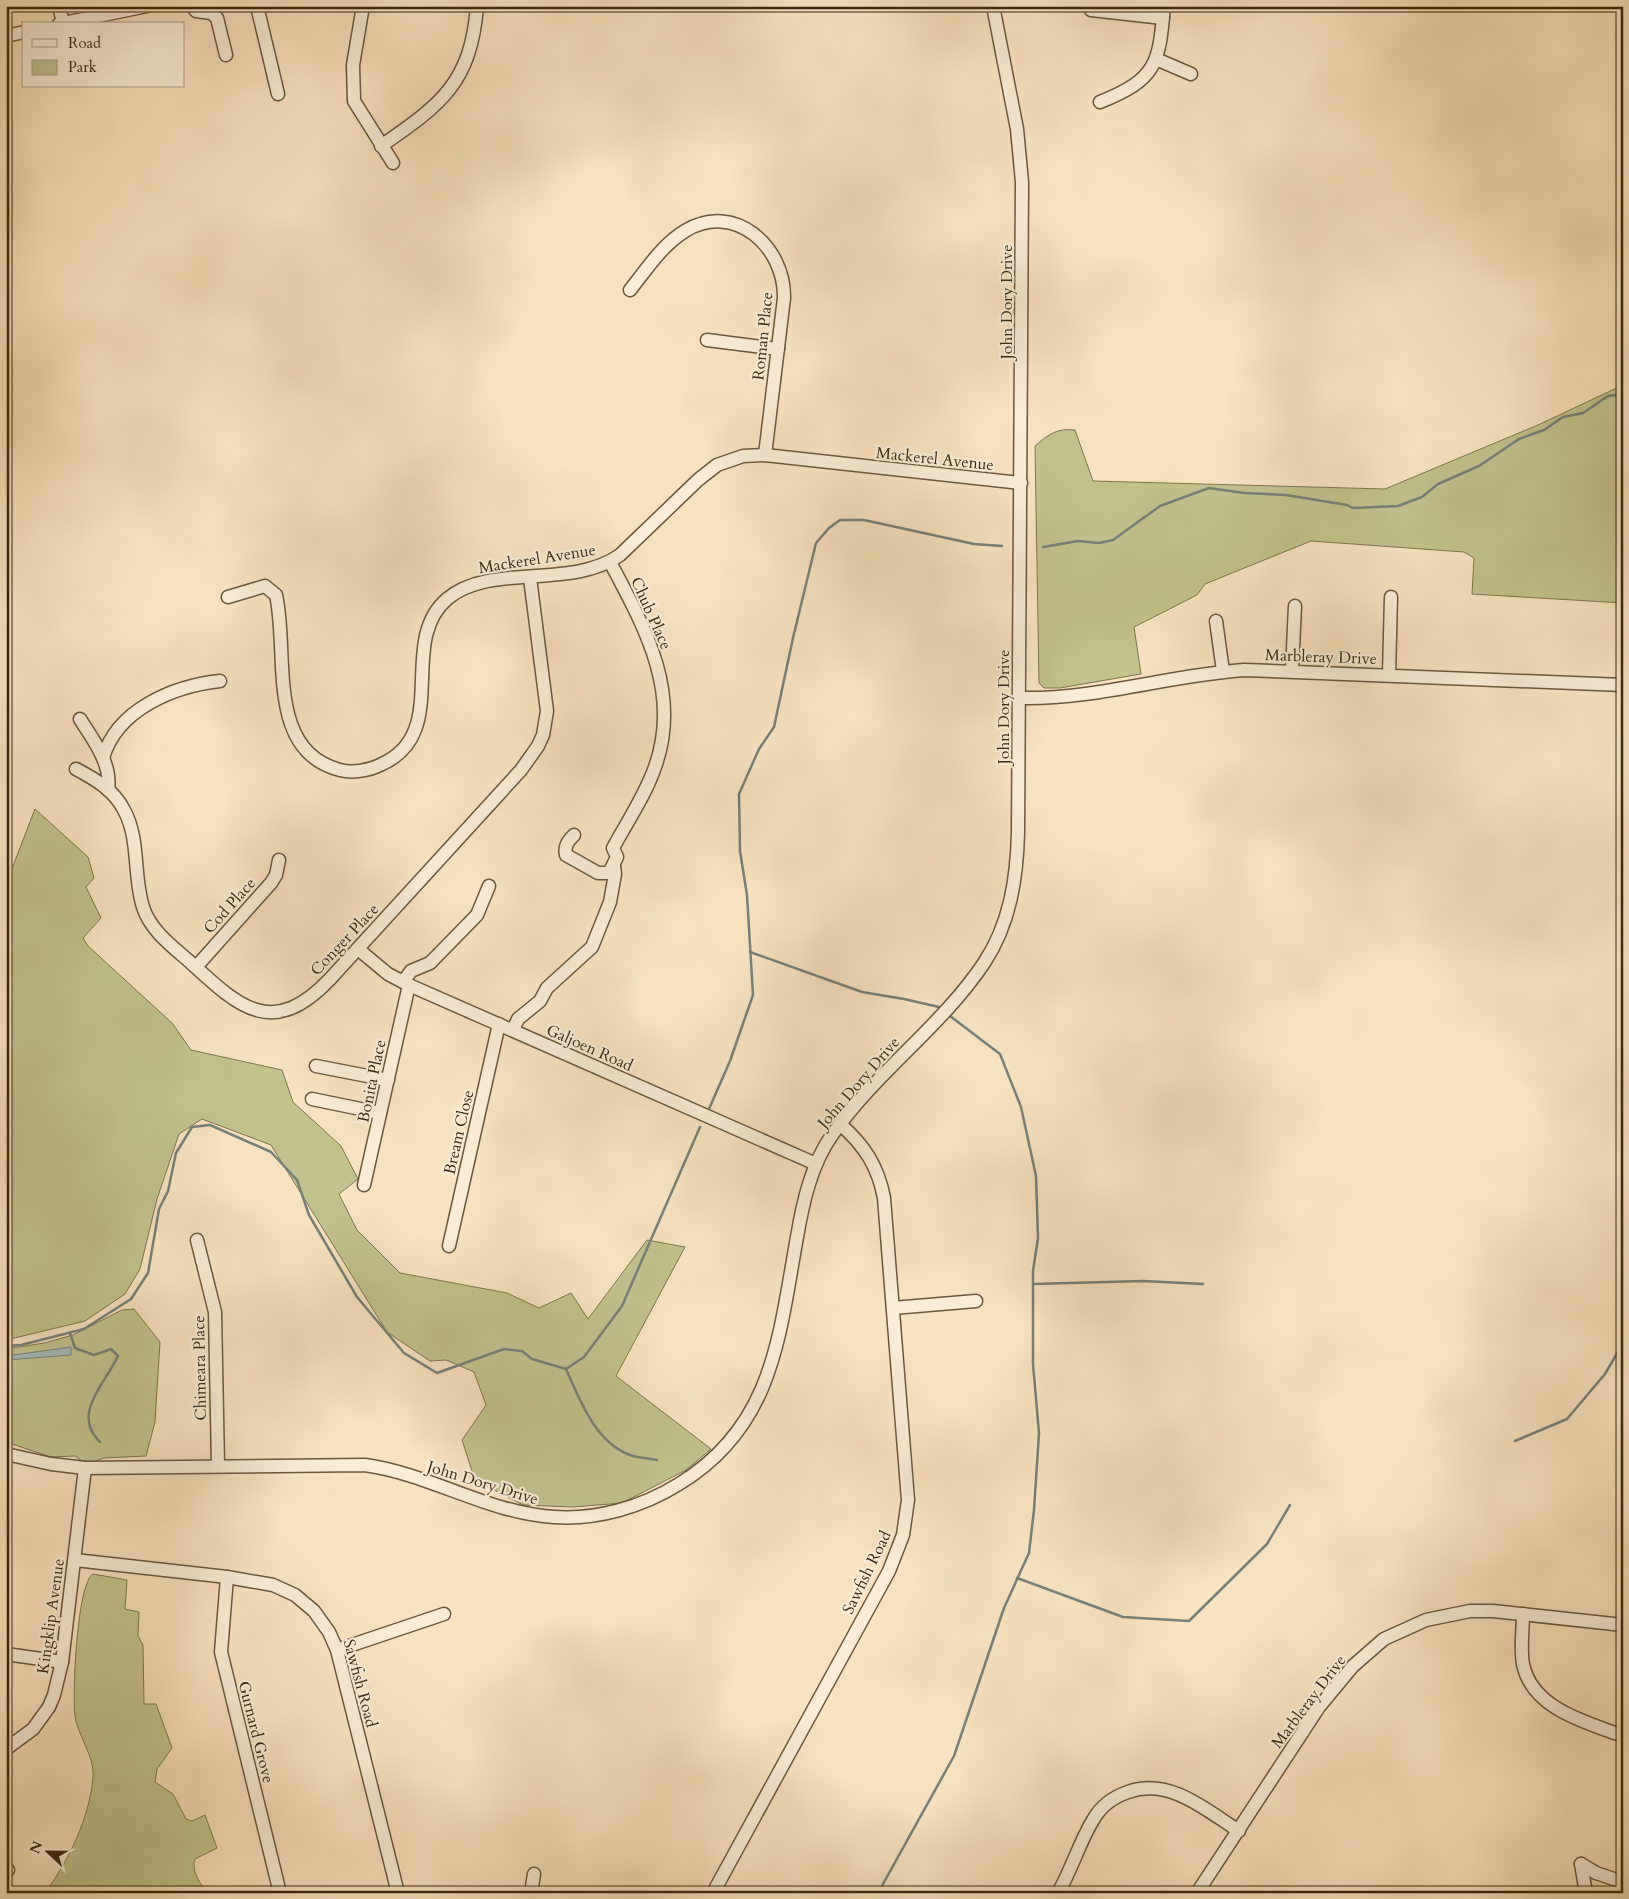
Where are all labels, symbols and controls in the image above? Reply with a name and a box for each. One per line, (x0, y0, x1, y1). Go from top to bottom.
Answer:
legend (22, 22, 185, 88)
text: Road (68, 33, 101, 53)
text: Park (68, 57, 97, 77)
street label: John Dory Drive (996, 244, 1018, 362)
street label: Roman Place (747, 291, 779, 381)
street label: Mackerel Avenue (875, 442, 995, 476)
street label: Mackerel Avenue (477, 539, 597, 579)
street label: Chub Place (625, 573, 677, 653)
street label: Marbleray Drive (1265, 644, 1377, 670)
street label: John Dory Drive (993, 649, 1015, 767)
street label: Cod Place (199, 873, 261, 939)
street label: Conger Place (306, 899, 384, 981)
street label: Galjoen Road (543, 1019, 637, 1077)
street label: John Dory Drive (811, 1032, 905, 1135)
street label: Bonita Place (352, 1038, 392, 1125)
street label: Bream Close (439, 1088, 479, 1177)
street label: Chimeara Place (188, 1315, 212, 1421)
street label: John Dory Drive (423, 1455, 541, 1510)
street label: Sawfish Road (837, 1527, 897, 1618)
street label: Kingklip Avenue (32, 1557, 70, 1675)
street label: Sawfish Road (338, 1637, 382, 1730)
street label: Marbleray Drive (1266, 1650, 1351, 1753)
street label: Gurnard Grove (233, 1679, 279, 1786)
north arrow (22, 1826, 72, 1876)
text: N (25, 1838, 47, 1857)

